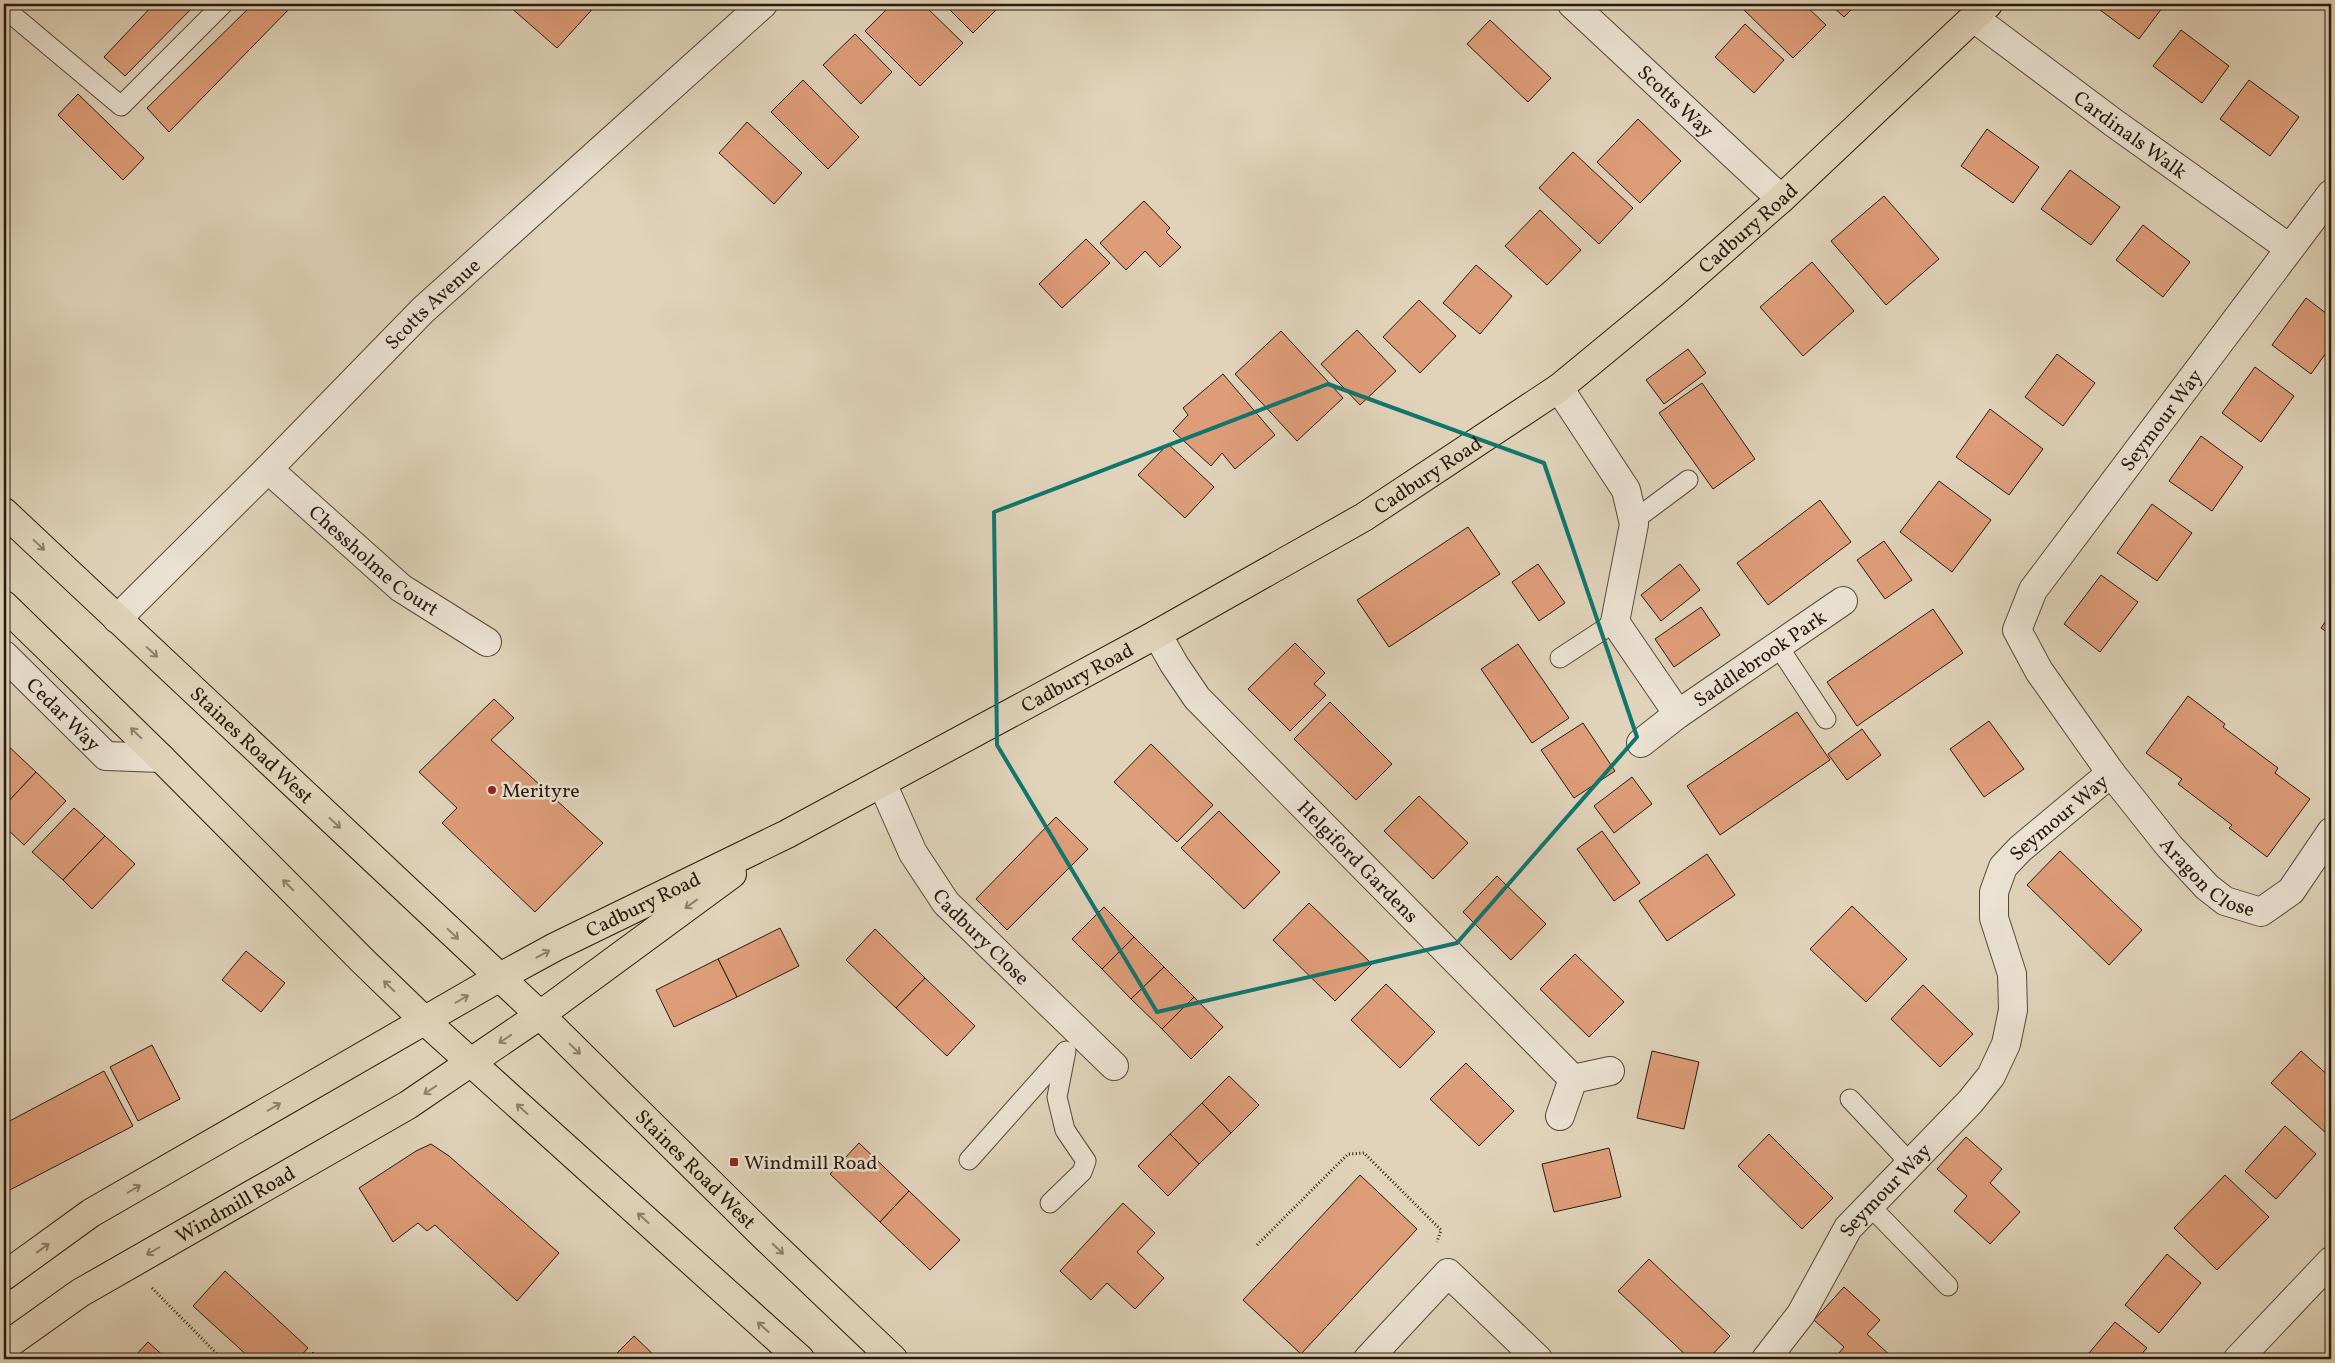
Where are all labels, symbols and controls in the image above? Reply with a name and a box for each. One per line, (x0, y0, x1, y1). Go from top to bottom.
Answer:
street label: Scotts Way (1630, 60, 1719, 145)
street label: Cardinals Walk (2067, 85, 2192, 187)
street label: Cadbury Road (1693, 178, 1805, 281)
street label: Scotts Avenue (379, 253, 487, 357)
street label: Seymour Way (2115, 364, 2210, 478)
street label: Cadbury Road (1369, 431, 1488, 523)
street label: Chessholme Court (301, 500, 443, 624)
one-way arrow (33, 539, 46, 551)
street label: Saddlebrook Park (1689, 604, 1833, 715)
street label: Cadbury Road (1017, 637, 1139, 721)
one-way arrow (146, 646, 159, 658)
street label: Cedar Way (19, 672, 106, 759)
street label: Staines Road West (183, 681, 319, 811)
one-way arrow (130, 728, 142, 740)
street label: Seymour Way (2004, 769, 2115, 868)
place label: Merityre (502, 778, 580, 806)
marker: Merityre (486, 784, 498, 796)
street label: Helgiford Gardens (1290, 795, 1424, 930)
one-way arrow (328, 817, 341, 829)
street label: Aragon Close (2152, 832, 2258, 925)
street label: Cadbury Road (582, 866, 706, 946)
one-way arrow (282, 880, 294, 892)
street label: Cadbury Close (924, 884, 1035, 992)
one-way arrow (685, 899, 699, 909)
one-way arrow (447, 928, 460, 940)
one-way arrow (535, 949, 550, 958)
one-way arrow (383, 980, 395, 993)
one-way arrow (454, 993, 469, 1003)
one-way arrow (498, 1034, 512, 1044)
one-way arrow (569, 1043, 581, 1055)
one-way arrow (423, 1085, 437, 1095)
one-way arrow (267, 1102, 281, 1112)
one-way arrow (515, 1103, 528, 1115)
street label: Staines Road West (628, 1104, 761, 1236)
street label: Seymour Way (1834, 1138, 1939, 1242)
place label: Windmill Road (744, 1150, 878, 1178)
marker: Windmill Road (728, 1156, 740, 1168)
street label: Windmill Road (171, 1160, 301, 1251)
one-way arrow (126, 1183, 140, 1193)
one-way arrow (636, 1212, 649, 1224)
one-way arrow (36, 1242, 49, 1253)
one-way arrow (771, 1243, 784, 1255)
one-way arrow (146, 1246, 161, 1256)
one-way arrow (757, 1321, 770, 1332)

